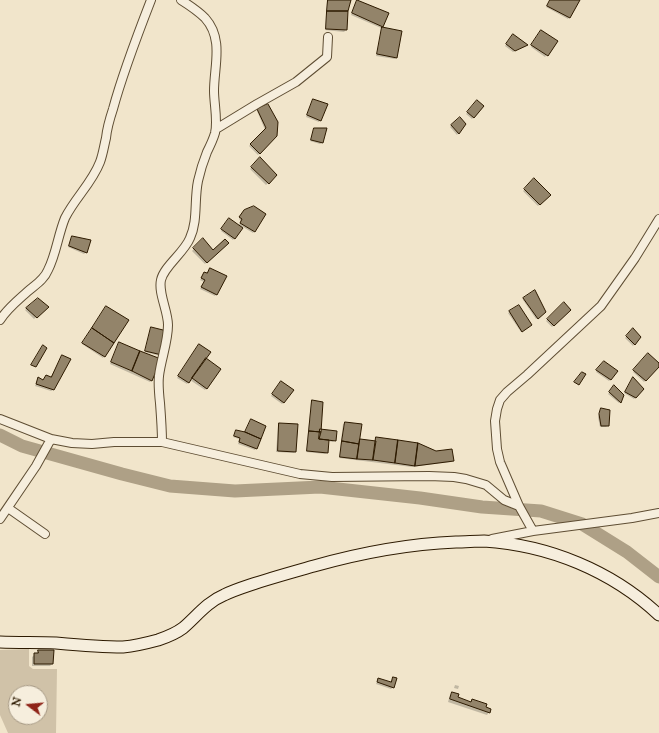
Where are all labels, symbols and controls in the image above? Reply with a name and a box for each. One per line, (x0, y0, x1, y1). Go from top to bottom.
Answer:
north arrow (8, 685, 48, 725)
text: N (9, 696, 24, 708)

